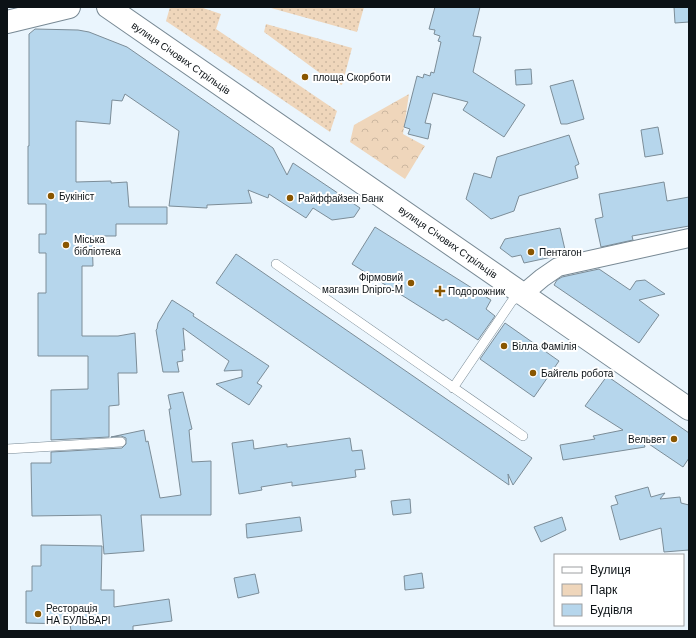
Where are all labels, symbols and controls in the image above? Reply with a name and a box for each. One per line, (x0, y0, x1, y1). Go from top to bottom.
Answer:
street label: вулиця Січових Стрільців (130, 20, 232, 96)
marker: площа Скорботи (300, 72, 310, 82)
place label: площа Скорботи (313, 72, 391, 83)
marker: Букініст (46, 191, 56, 201)
place label: Букініст (59, 191, 95, 202)
marker: Райффайзен Банк (285, 193, 295, 203)
place label: Райффайзен Банк (298, 193, 384, 204)
street label: вулиця Січових Стрільців (397, 204, 499, 280)
place label: Міська бібліотека (74, 234, 121, 257)
marker: Міська бібліотека (61, 240, 71, 250)
marker: Пентагон (526, 247, 536, 257)
place label: Пентагон (539, 247, 582, 258)
place label: Фірмовий магазин Dnipro-M (322, 272, 403, 295)
marker: Фірмовий магазин Dnipro-M (406, 278, 416, 288)
marker: Подорожник (435, 286, 445, 296)
place label: Подорожник (448, 286, 506, 297)
marker: Вілла Фамілія (499, 341, 509, 351)
place label: Вілла Фамілія (512, 341, 577, 352)
marker: Байгель робота (528, 368, 538, 378)
place label: Байгель робота (541, 368, 614, 379)
place label: Вельвет (628, 434, 666, 445)
marker: Вельвет (669, 434, 679, 444)
legend (554, 554, 684, 626)
text: Вулиця (590, 563, 631, 577)
text: Парк (590, 583, 618, 597)
place label: Ресторація НА БУЛЬВАРІ (46, 603, 111, 626)
text: Будівля (590, 603, 632, 617)
marker: Ресторація НА БУЛЬВАРІ (33, 609, 43, 619)

